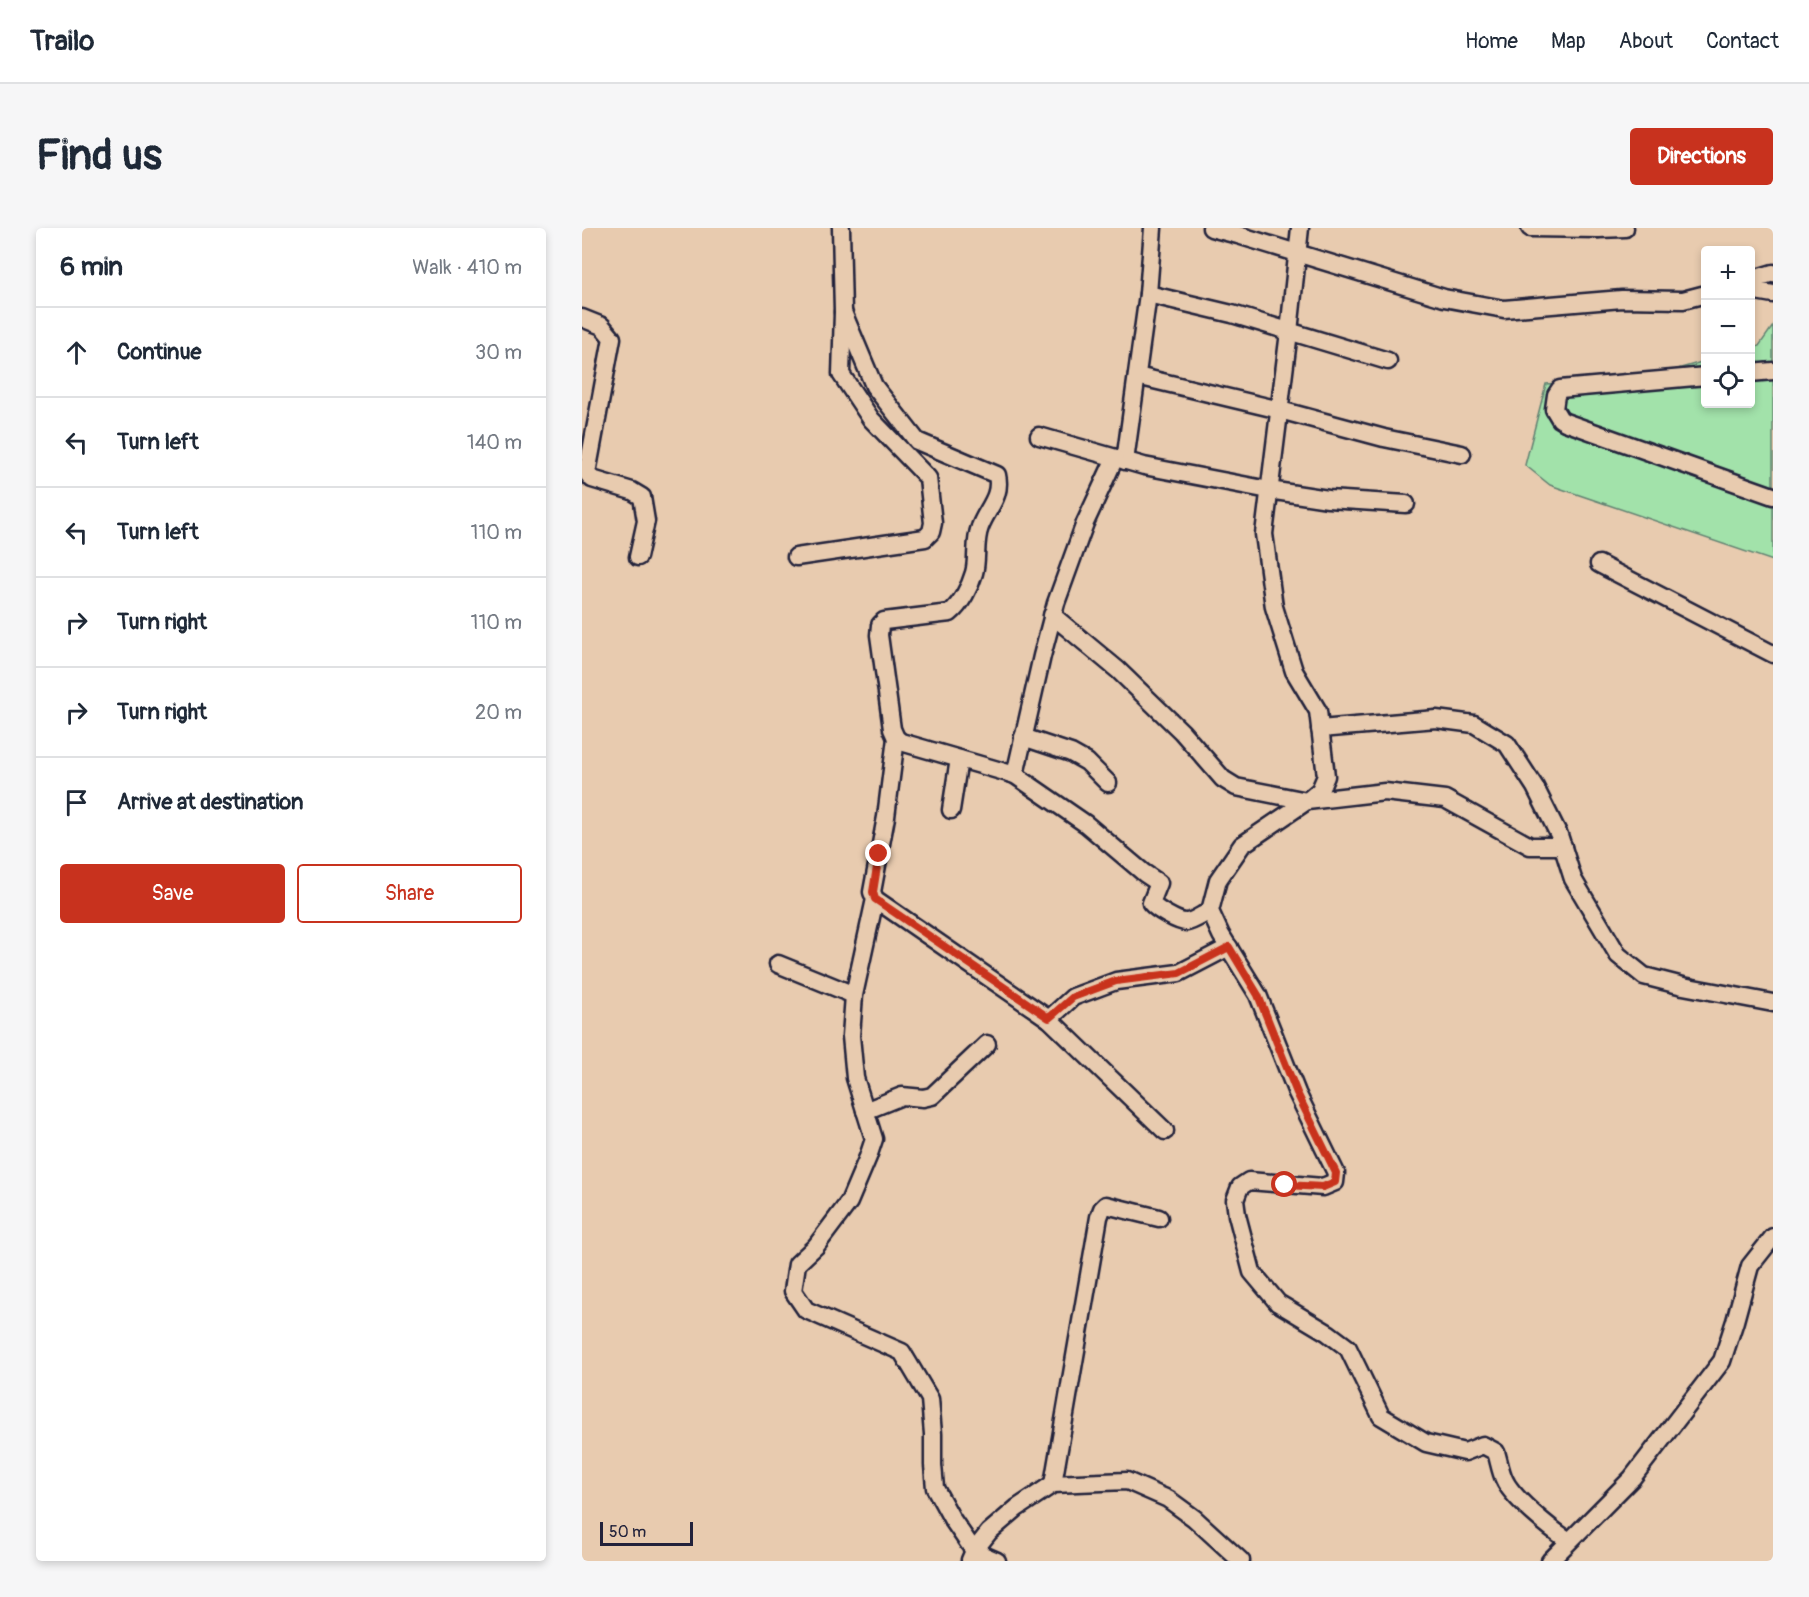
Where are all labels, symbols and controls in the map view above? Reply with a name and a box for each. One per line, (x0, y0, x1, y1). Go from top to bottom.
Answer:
text: Trailo (30, 24, 94, 59)
text: Home (1465, 28, 1518, 55)
text: Map (1551, 28, 1586, 55)
text: About (1619, 28, 1673, 55)
text: Contact (1706, 28, 1779, 55)
button: Directions (1630, 128, 1773, 185)
text: Find us (36, 130, 162, 182)
map controls (1701, 246, 1755, 408)
button: + (1701, 246, 1755, 300)
text: 6 min (60, 251, 123, 283)
text: Walk · 410 m (412, 255, 522, 280)
button: − (1701, 300, 1755, 354)
icon: ahead (60, 336, 93, 369)
text: Continue (117, 338, 201, 366)
text: 30 m (475, 340, 522, 365)
button: locate (1701, 354, 1755, 408)
icon: left (60, 426, 93, 459)
text: Turn left (117, 428, 199, 456)
text: 140 m (467, 430, 522, 455)
icon: left (60, 516, 93, 549)
text: Turn left (117, 518, 199, 546)
text: 110 m (471, 520, 522, 545)
icon: right (60, 606, 93, 639)
text: Turn right (117, 608, 207, 636)
text: 110 m (471, 610, 522, 635)
icon: right (60, 696, 93, 729)
text: Turn right (117, 698, 207, 726)
text: 20 m (475, 700, 522, 725)
icon: arrive (60, 786, 93, 819)
text: Arrive at destination (117, 788, 303, 816)
route end (865, 840, 891, 866)
button: Save (60, 864, 285, 923)
button: Share (297, 864, 522, 923)
route start (1271, 1171, 1297, 1197)
scale bar (600, 1519, 693, 1546)
text: 50 m (609, 1522, 646, 1542)

